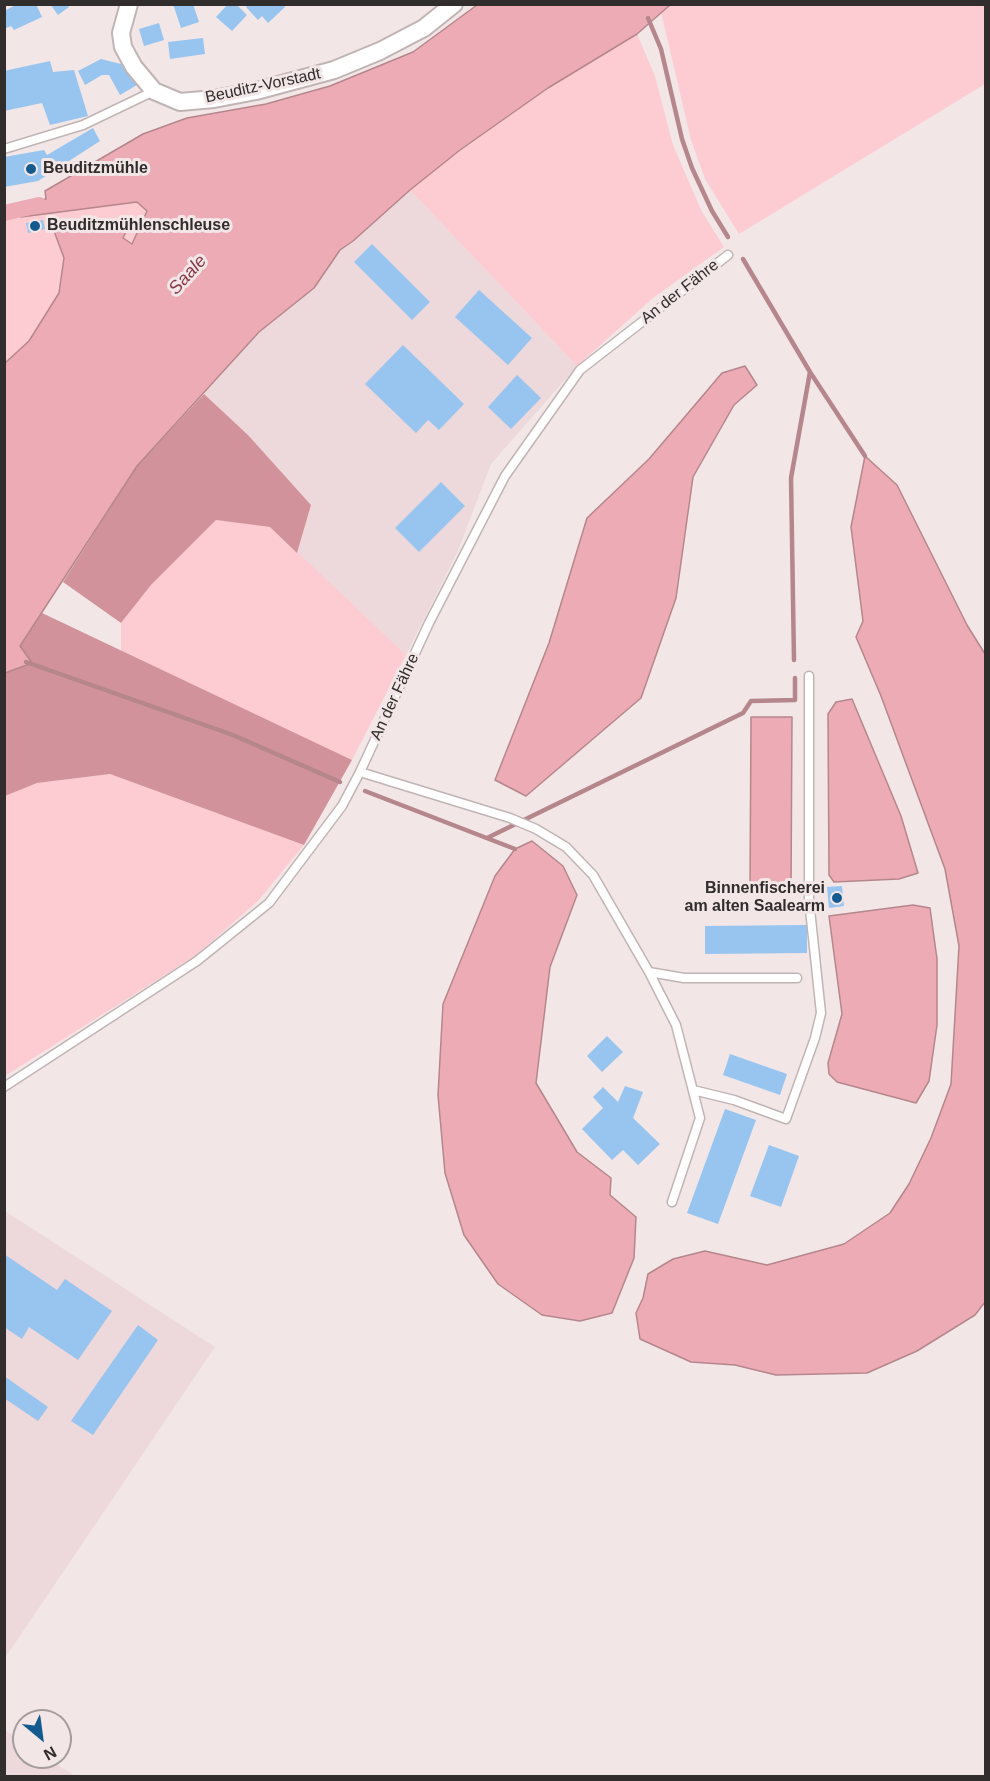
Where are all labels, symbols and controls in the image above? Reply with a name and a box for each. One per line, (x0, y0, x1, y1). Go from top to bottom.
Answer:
street label: Beuditz-Vorstadt (204, 64, 322, 108)
place label: Beuditzmühle (43, 159, 148, 179)
marker: Beuditzmühle (24, 162, 38, 176)
place label: Beuditzmühlenschleuse (47, 216, 230, 236)
marker: Beuditzmühlenschleuse (28, 219, 42, 233)
water label: Saale (165, 251, 211, 299)
street label: An der Fähre (637, 256, 723, 328)
street label: An der Fähre (367, 651, 423, 743)
place label: Binnenfischerei am alten Saalearm (684, 879, 825, 917)
marker: Binnenfischerei am alten Saalearm (830, 891, 844, 905)
north arrow (12, 1709, 72, 1769)
text: N (41, 1743, 59, 1764)

